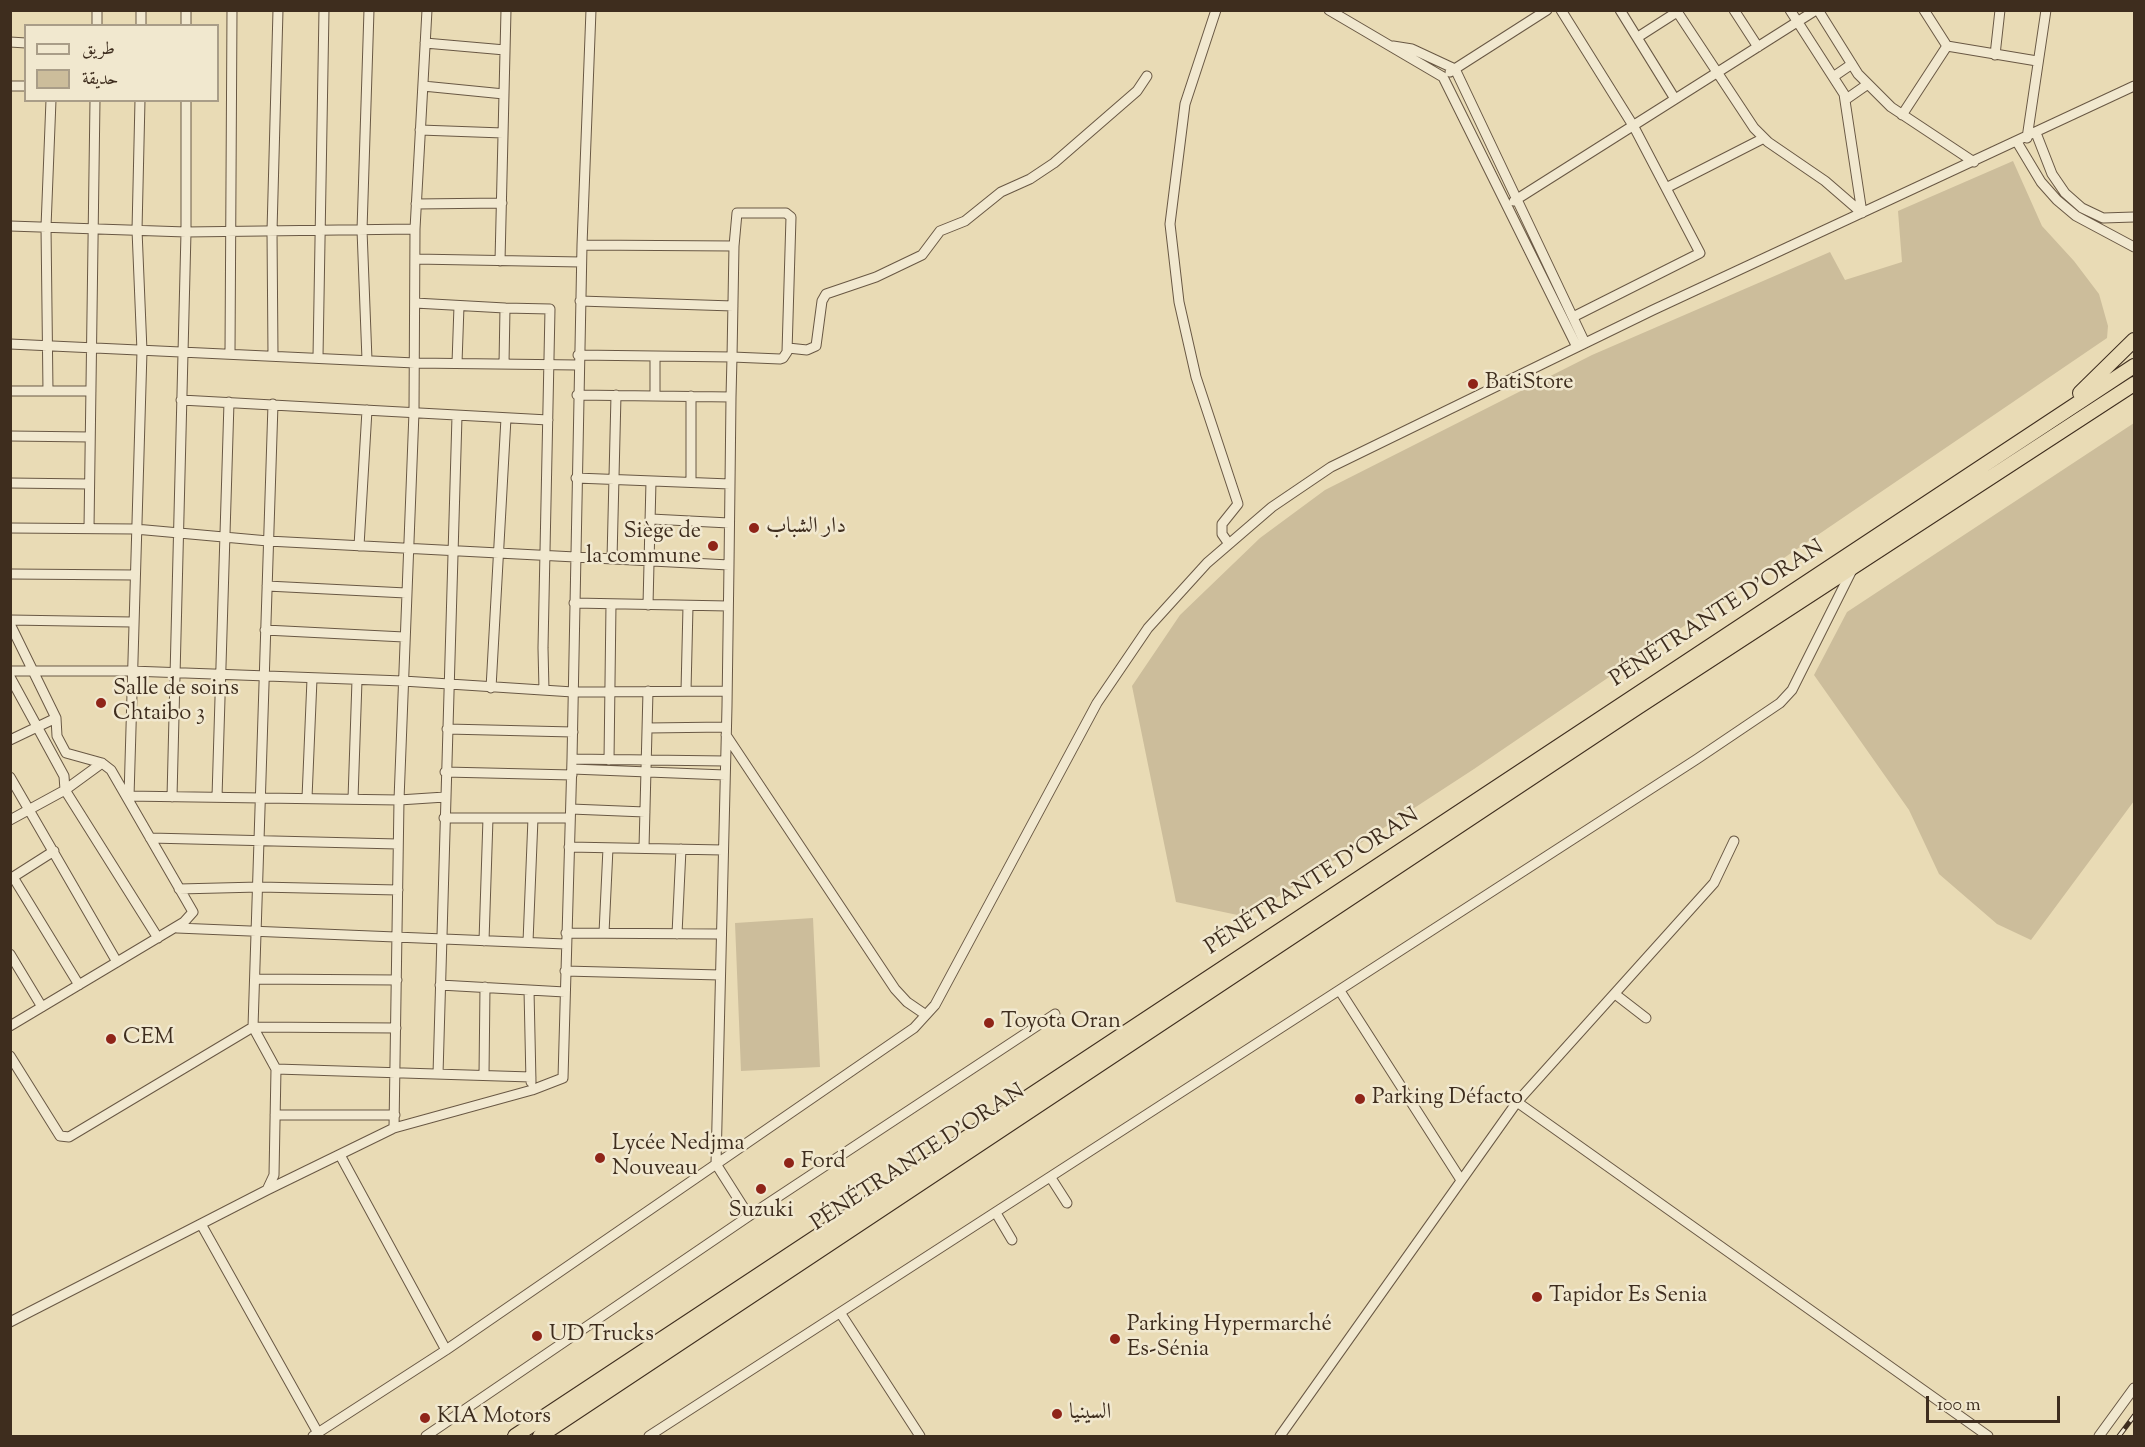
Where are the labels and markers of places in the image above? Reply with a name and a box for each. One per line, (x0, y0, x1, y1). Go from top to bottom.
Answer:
place label: BatiStore (1485, 371, 1574, 397)
marker: BatiStore (1466, 377, 1480, 391)
place label: دار الشباب (766, 515, 846, 541)
place label: Siège de la commune (586, 520, 701, 572)
marker: دار الشباب (747, 521, 761, 535)
marker: Siège de la commune (706, 539, 720, 553)
place label: Salle de soins Chtaibo 3 (113, 677, 239, 728)
marker: Salle de soins Chtaibo 3 (94, 696, 108, 710)
place label: Toyota Oran (1001, 1010, 1121, 1036)
marker: Toyota Oran (982, 1016, 996, 1030)
place label: CEM (123, 1026, 174, 1052)
marker: CEM (104, 1032, 118, 1046)
place label: Parking Défacto (1372, 1086, 1523, 1112)
marker: Parking Défacto (1353, 1092, 1367, 1106)
place label: Lycée Nedjma Nouveau (612, 1132, 745, 1184)
place label: Ford (801, 1150, 846, 1176)
marker: Lycée Nedjma Nouveau (593, 1151, 607, 1165)
marker: Ford (782, 1156, 796, 1170)
marker: Suzuki (754, 1182, 768, 1196)
place label: Suzuki (728, 1199, 794, 1225)
place label: Tapidor Es Senia (1549, 1284, 1707, 1310)
marker: Tapidor Es Senia (1530, 1290, 1544, 1304)
place label: Parking Hypermarché Es-Sénia (1127, 1313, 1332, 1364)
place label: UD Trucks (549, 1323, 654, 1349)
marker: UD Trucks (530, 1329, 544, 1343)
marker: Parking Hypermarché Es-Sénia (1108, 1332, 1122, 1346)
place label: السينيا (1069, 1401, 1111, 1427)
place label: KIA Motors (437, 1405, 551, 1431)
marker: السينيا (1050, 1407, 1064, 1421)
marker: KIA Motors (418, 1411, 432, 1425)

